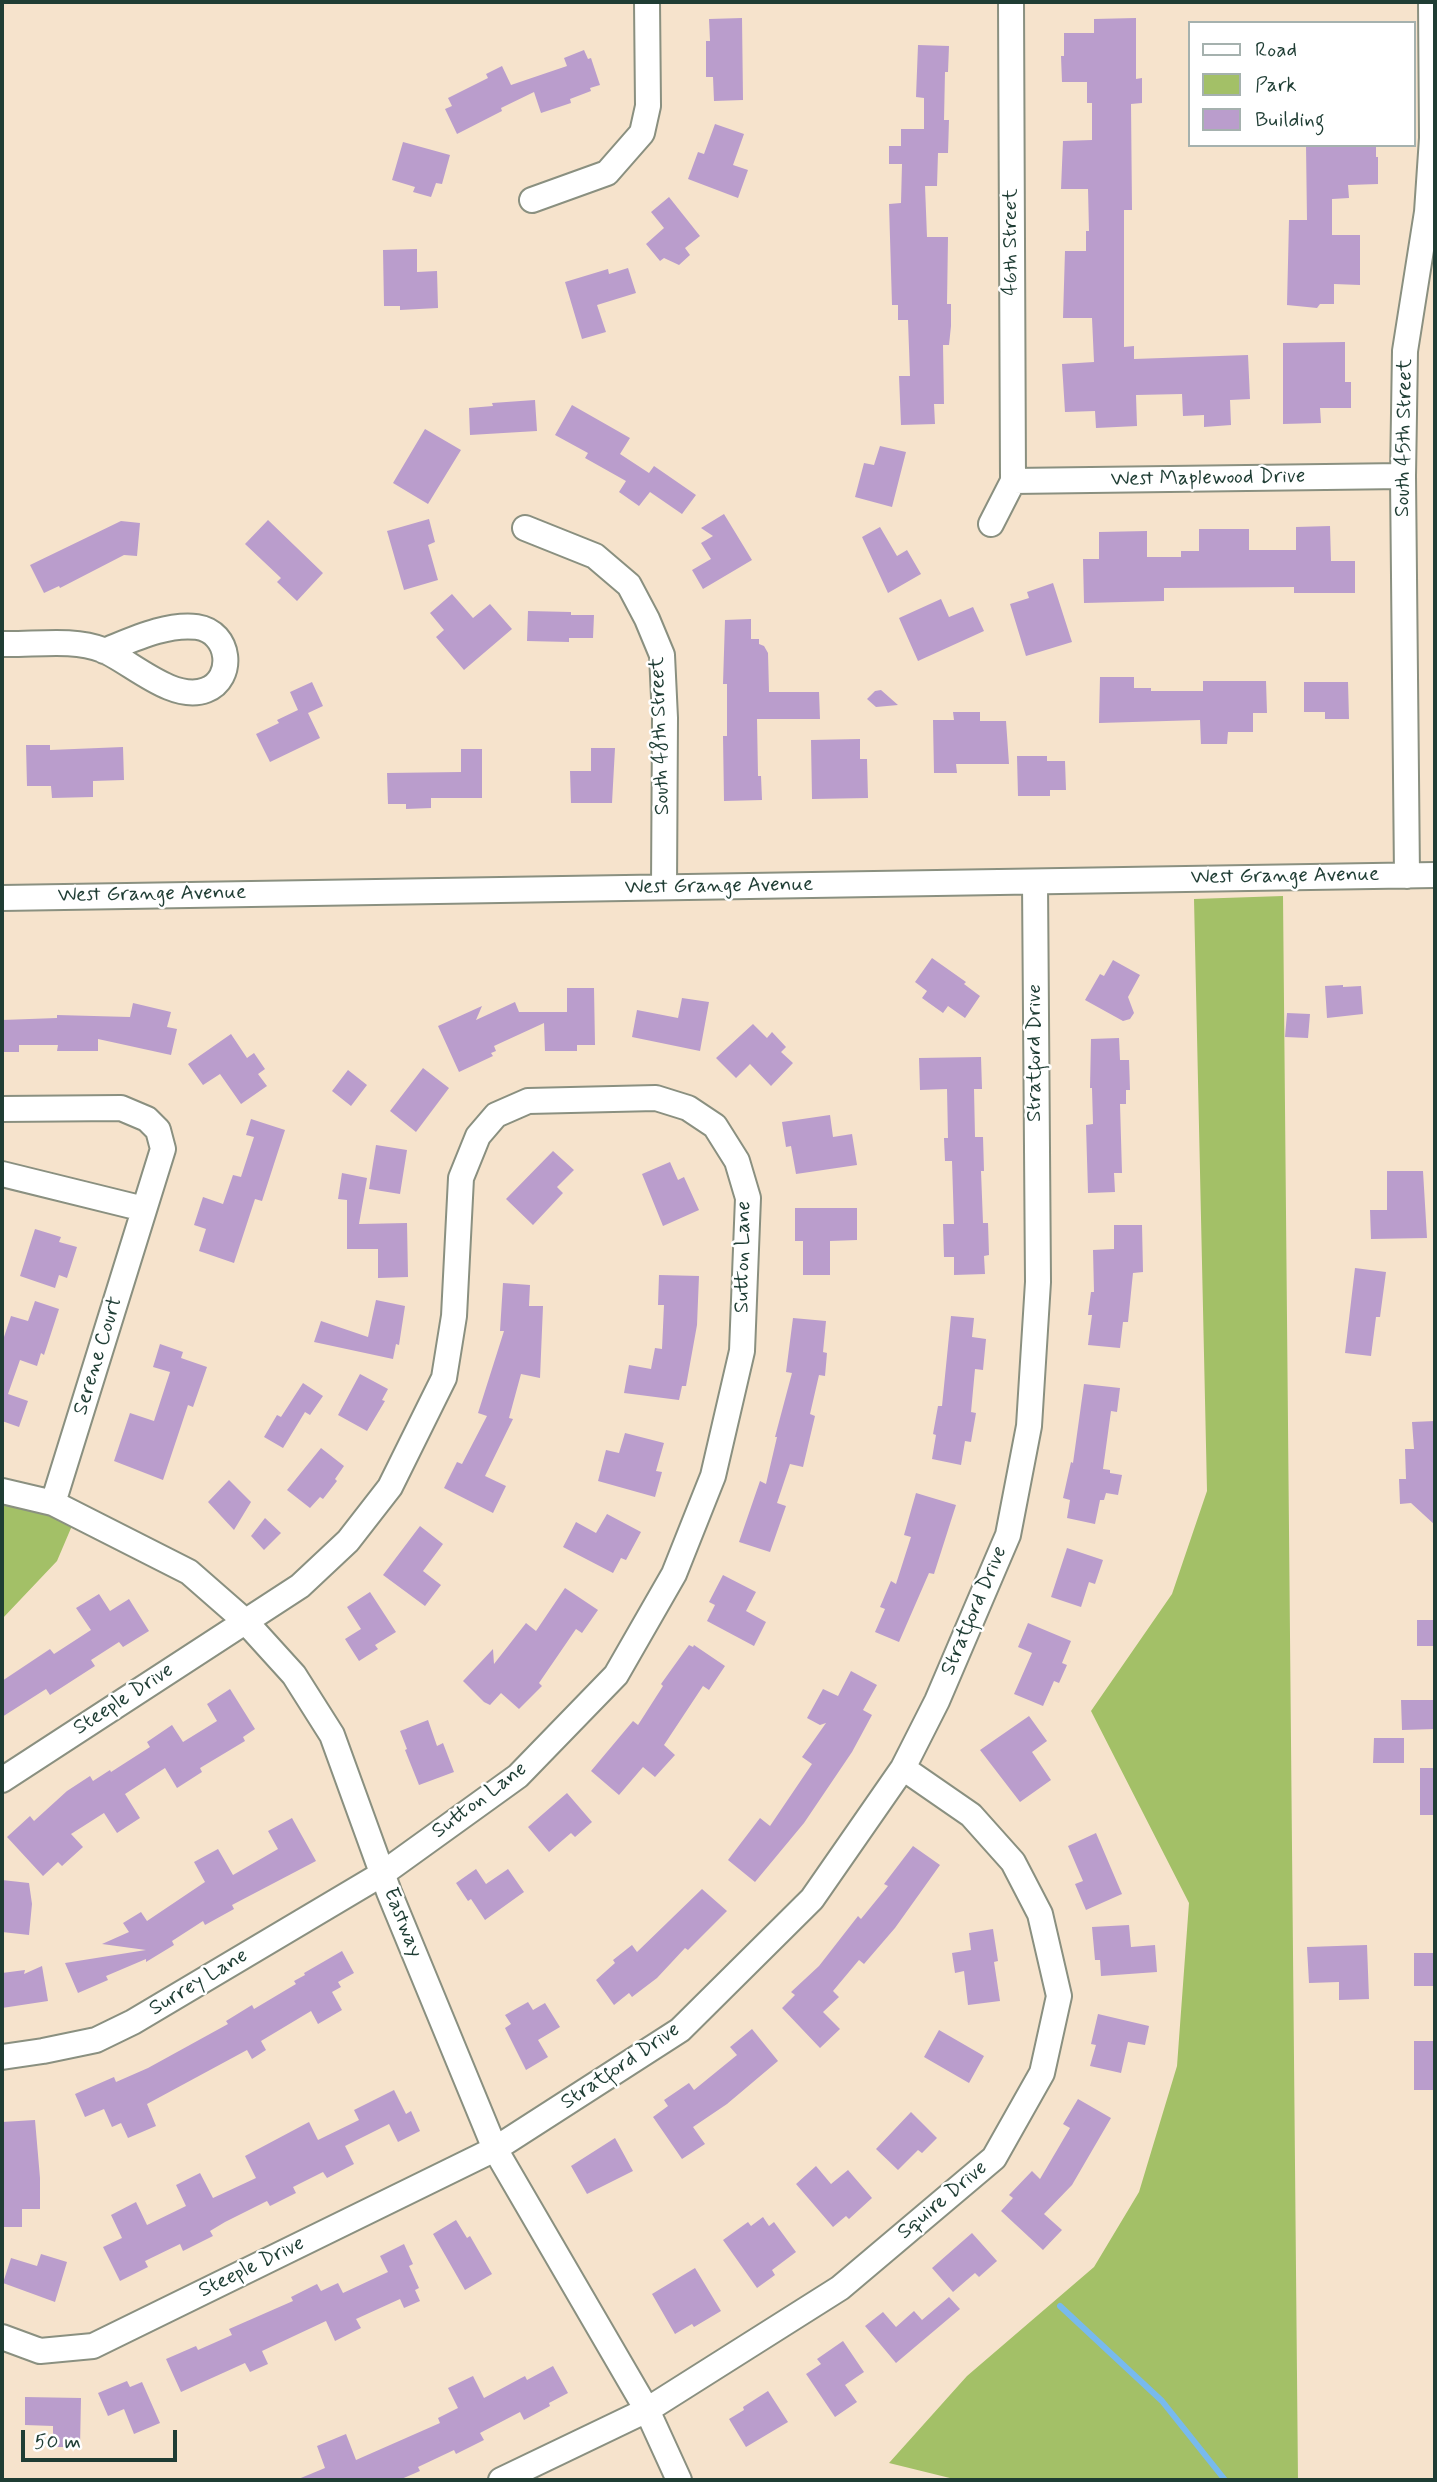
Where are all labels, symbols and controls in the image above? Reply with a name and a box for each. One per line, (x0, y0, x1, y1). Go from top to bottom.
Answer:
legend (1188, 21, 1416, 147)
text: Road (1255, 36, 1297, 64)
text: Park (1255, 71, 1297, 99)
text: Building (1255, 106, 1325, 134)
street label: 46th Street (999, 188, 1025, 296)
street label: South 45th Street (1391, 359, 1419, 517)
street label: West Maplewood Drive (1111, 465, 1305, 493)
street label: South 48th Street (646, 656, 676, 816)
street label: West Grange Avenue (1191, 863, 1379, 891)
street label: West Grange Avenue (625, 873, 813, 901)
street label: West Grange Avenue (58, 881, 246, 909)
street label: Stratford Drive (1023, 984, 1049, 1122)
street label: Sutton Lane (730, 1201, 758, 1313)
street label: Serene Court (69, 1294, 129, 1418)
street label: Stratford Drive (936, 1543, 1014, 1679)
street label: Steeple Drive (69, 1658, 179, 1742)
street label: Sutton Lane (428, 1757, 532, 1845)
street label: Eastway (377, 1884, 427, 1962)
street label: Surrey Lane (145, 1944, 253, 2022)
street label: Stratford Drive (557, 2018, 685, 2116)
street label: Squire Drive (893, 2156, 993, 2246)
street label: Steeple Drive (195, 2232, 309, 2304)
scale bar (24, 2416, 180, 2460)
text: 50 m (34, 2428, 81, 2456)

